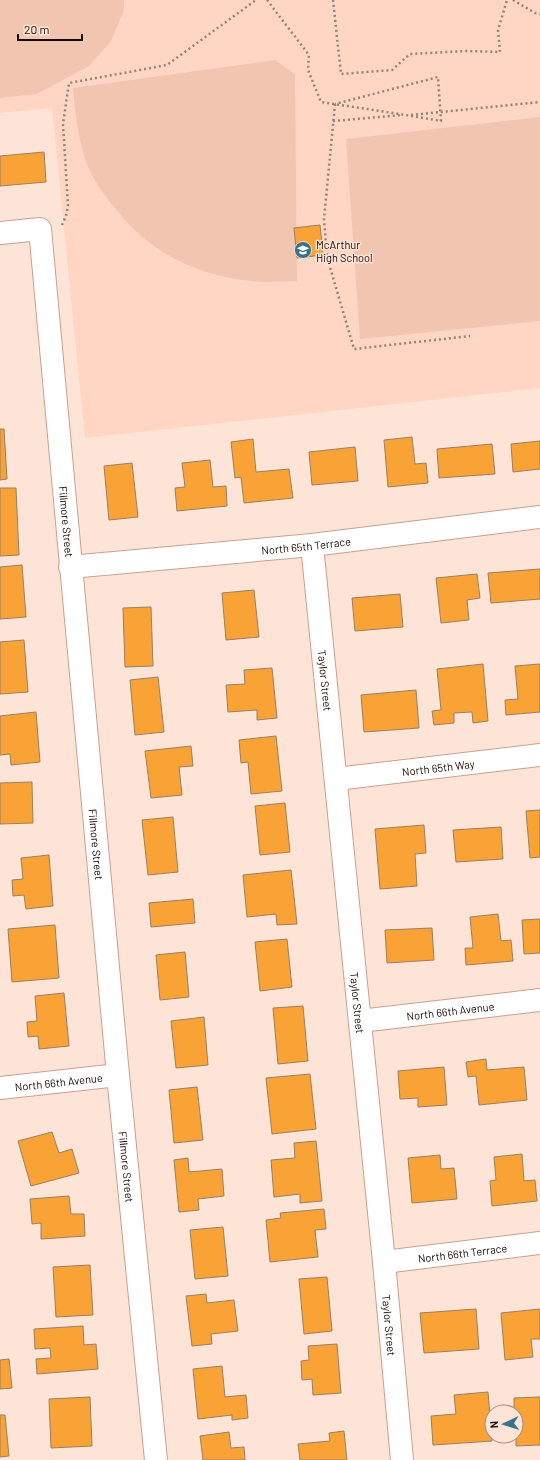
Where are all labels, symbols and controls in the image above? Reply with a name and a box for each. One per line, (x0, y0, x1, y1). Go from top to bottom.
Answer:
scale bar (18, 16, 82, 42)
text: 20 m (24, 22, 50, 36)
place label: McArthur High School (316, 238, 373, 264)
school or university icon: McArthur High School (293, 240, 313, 260)
street label: Fillmore Street (57, 485, 77, 558)
street label: North 65th Terrace (261, 534, 352, 556)
street label: Taylor Street (316, 649, 335, 712)
street label: North 65th Way (401, 756, 475, 778)
street label: Fillmore Street (87, 808, 106, 880)
street label: Taylor Street (348, 971, 368, 1034)
street label: North 66th Avenue (406, 999, 495, 1022)
street label: North 66th Avenue (14, 1070, 103, 1093)
street label: Fillmore Street (117, 1131, 137, 1203)
street label: North 66th Terrace (417, 1241, 508, 1264)
street label: Taylor Street (380, 1294, 399, 1356)
north arrow (484, 1404, 524, 1444)
text: N (487, 1421, 500, 1429)

